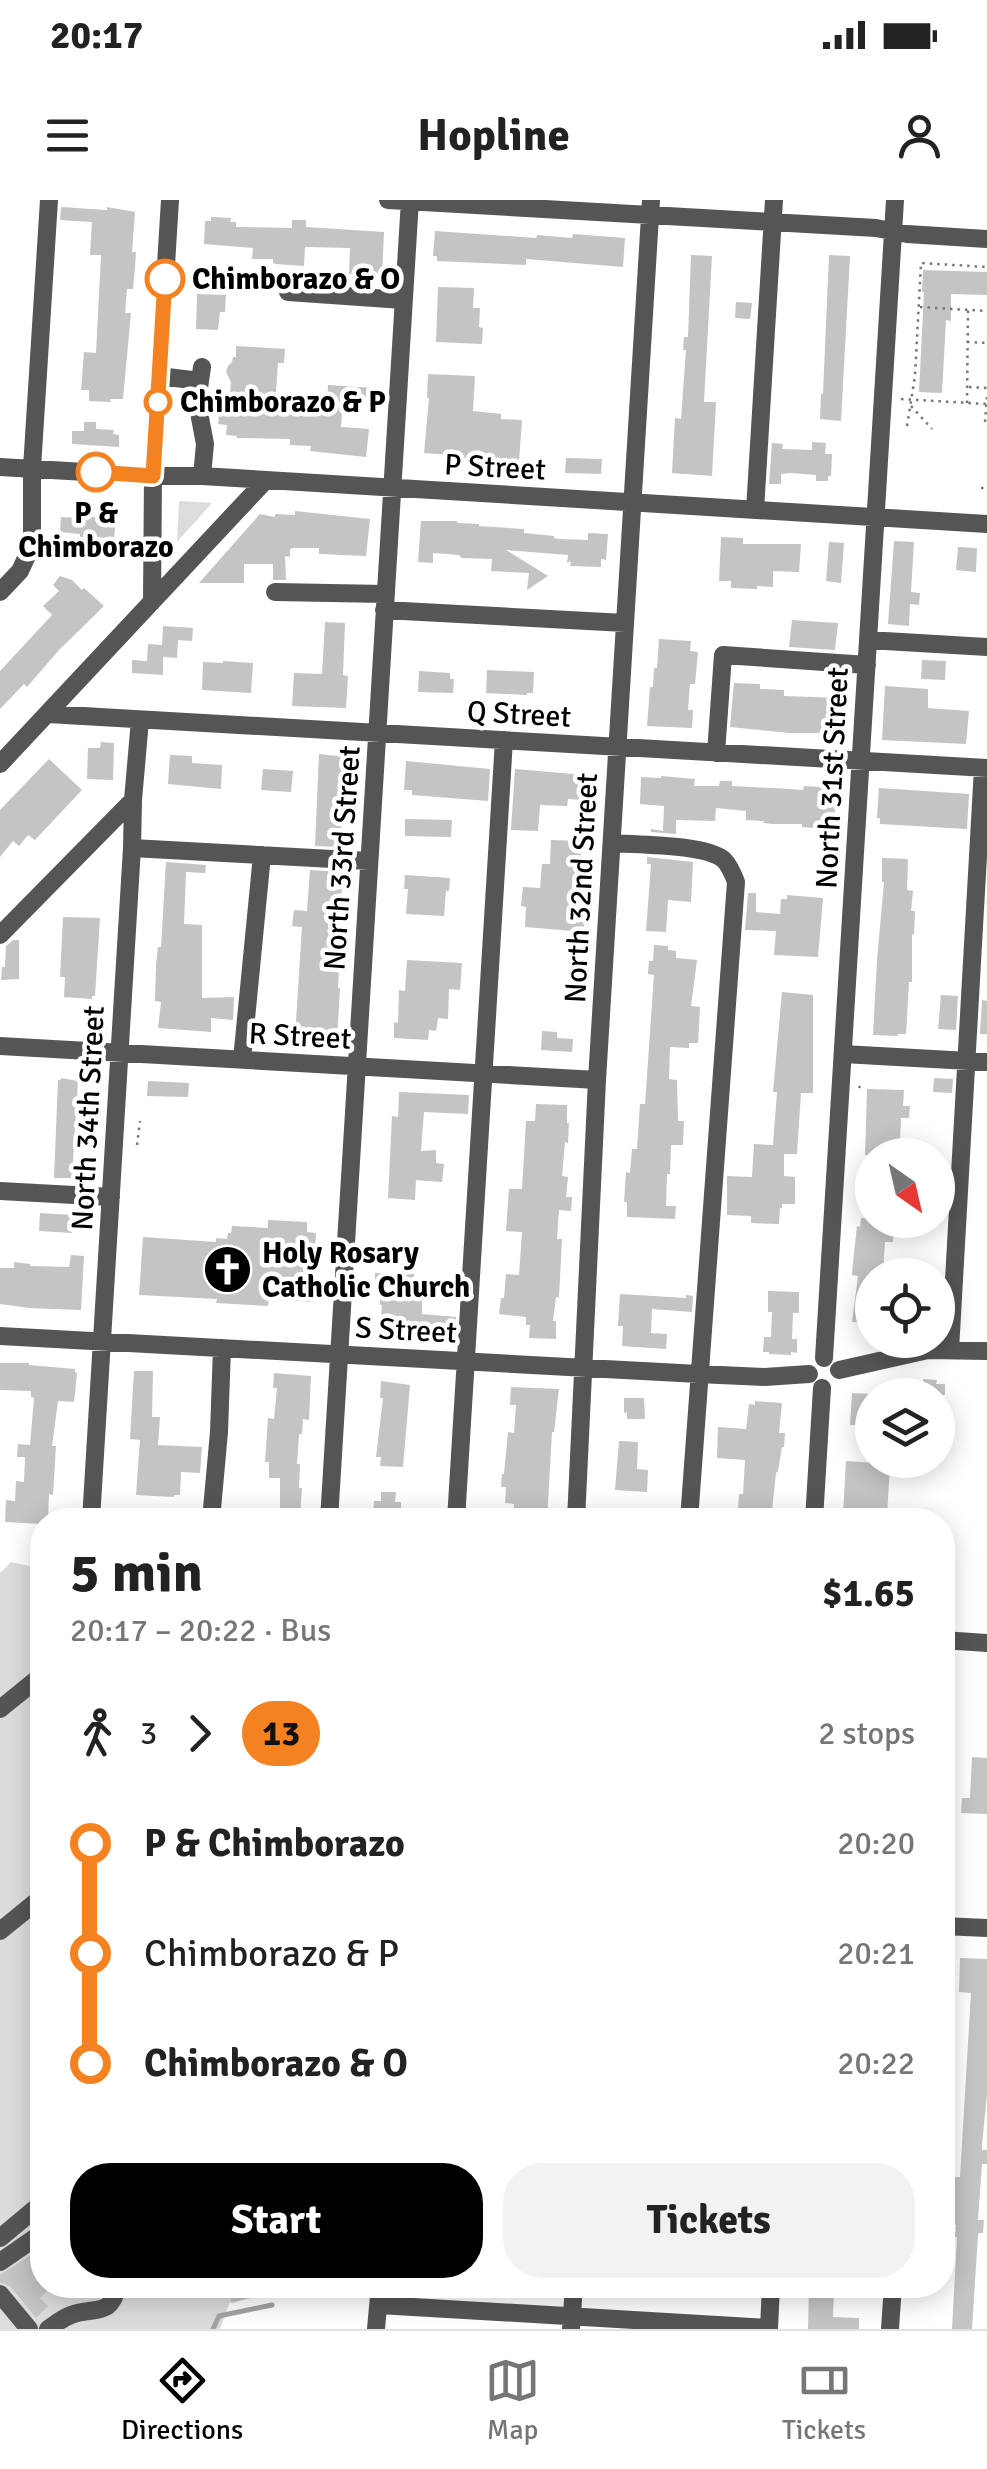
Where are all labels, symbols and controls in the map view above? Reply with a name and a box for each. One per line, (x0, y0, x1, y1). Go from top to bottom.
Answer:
text: 20:17 (50, 12, 143, 59)
icon: menu (40, 108, 95, 163)
text: Hopline (417, 108, 570, 163)
icon: person (892, 108, 947, 163)
marker: Chimborazo & O (146, 260, 184, 298)
place label: Chimborazo & O (192, 261, 400, 298)
place label: Chimborazo & P (180, 384, 386, 421)
marker: Chimborazo & P (145, 389, 171, 415)
street label: P Street (443, 446, 547, 489)
marker: P & Chimborazo (77, 453, 115, 491)
place label: P & Chimborazo (18, 495, 174, 566)
street label: North 31st Street (808, 666, 857, 890)
street label: Q Street (466, 693, 572, 736)
street label: North 33rd Street (316, 745, 369, 972)
street label: North 32nd Street (557, 772, 606, 1004)
street label: North 34th Street (64, 1005, 113, 1231)
street label: R Street (248, 1015, 352, 1058)
north arrow (855, 1138, 955, 1238)
map controls (855, 1138, 955, 1478)
place label: Holy Rosary Catholic Church (262, 1235, 470, 1306)
church icon: Holy Rosary Catholic Church (201, 1244, 253, 1296)
button: locate (855, 1258, 955, 1358)
street label: S Street (354, 1309, 458, 1352)
button: layers (855, 1378, 955, 1478)
text: 5 min (70, 1539, 203, 1607)
text: $1.65 (822, 1570, 915, 1617)
text: 20:17 – 20:22 · Bus (70, 1611, 331, 1650)
icon: walk (70, 1706, 125, 1761)
icon: forward (172, 1706, 227, 1761)
text: 13 (262, 1712, 300, 1755)
text: 3 (140, 1714, 157, 1753)
text: 2 stops (818, 1714, 915, 1753)
text: P & Chimborazo (144, 1820, 405, 1867)
text: 20:20 (837, 1824, 915, 1863)
text: Chimborazo & P (144, 1930, 399, 1977)
text: 20:21 (837, 1934, 915, 1973)
text: Chimborazo & O (144, 2040, 408, 2087)
text: 20:22 (837, 2044, 915, 2083)
button: Start (70, 2163, 483, 2278)
button: Tickets (503, 2163, 915, 2278)
tab: Directions (121, 2353, 243, 2447)
tab: Map (485, 2353, 540, 2447)
tab: Tickets (782, 2353, 866, 2447)

